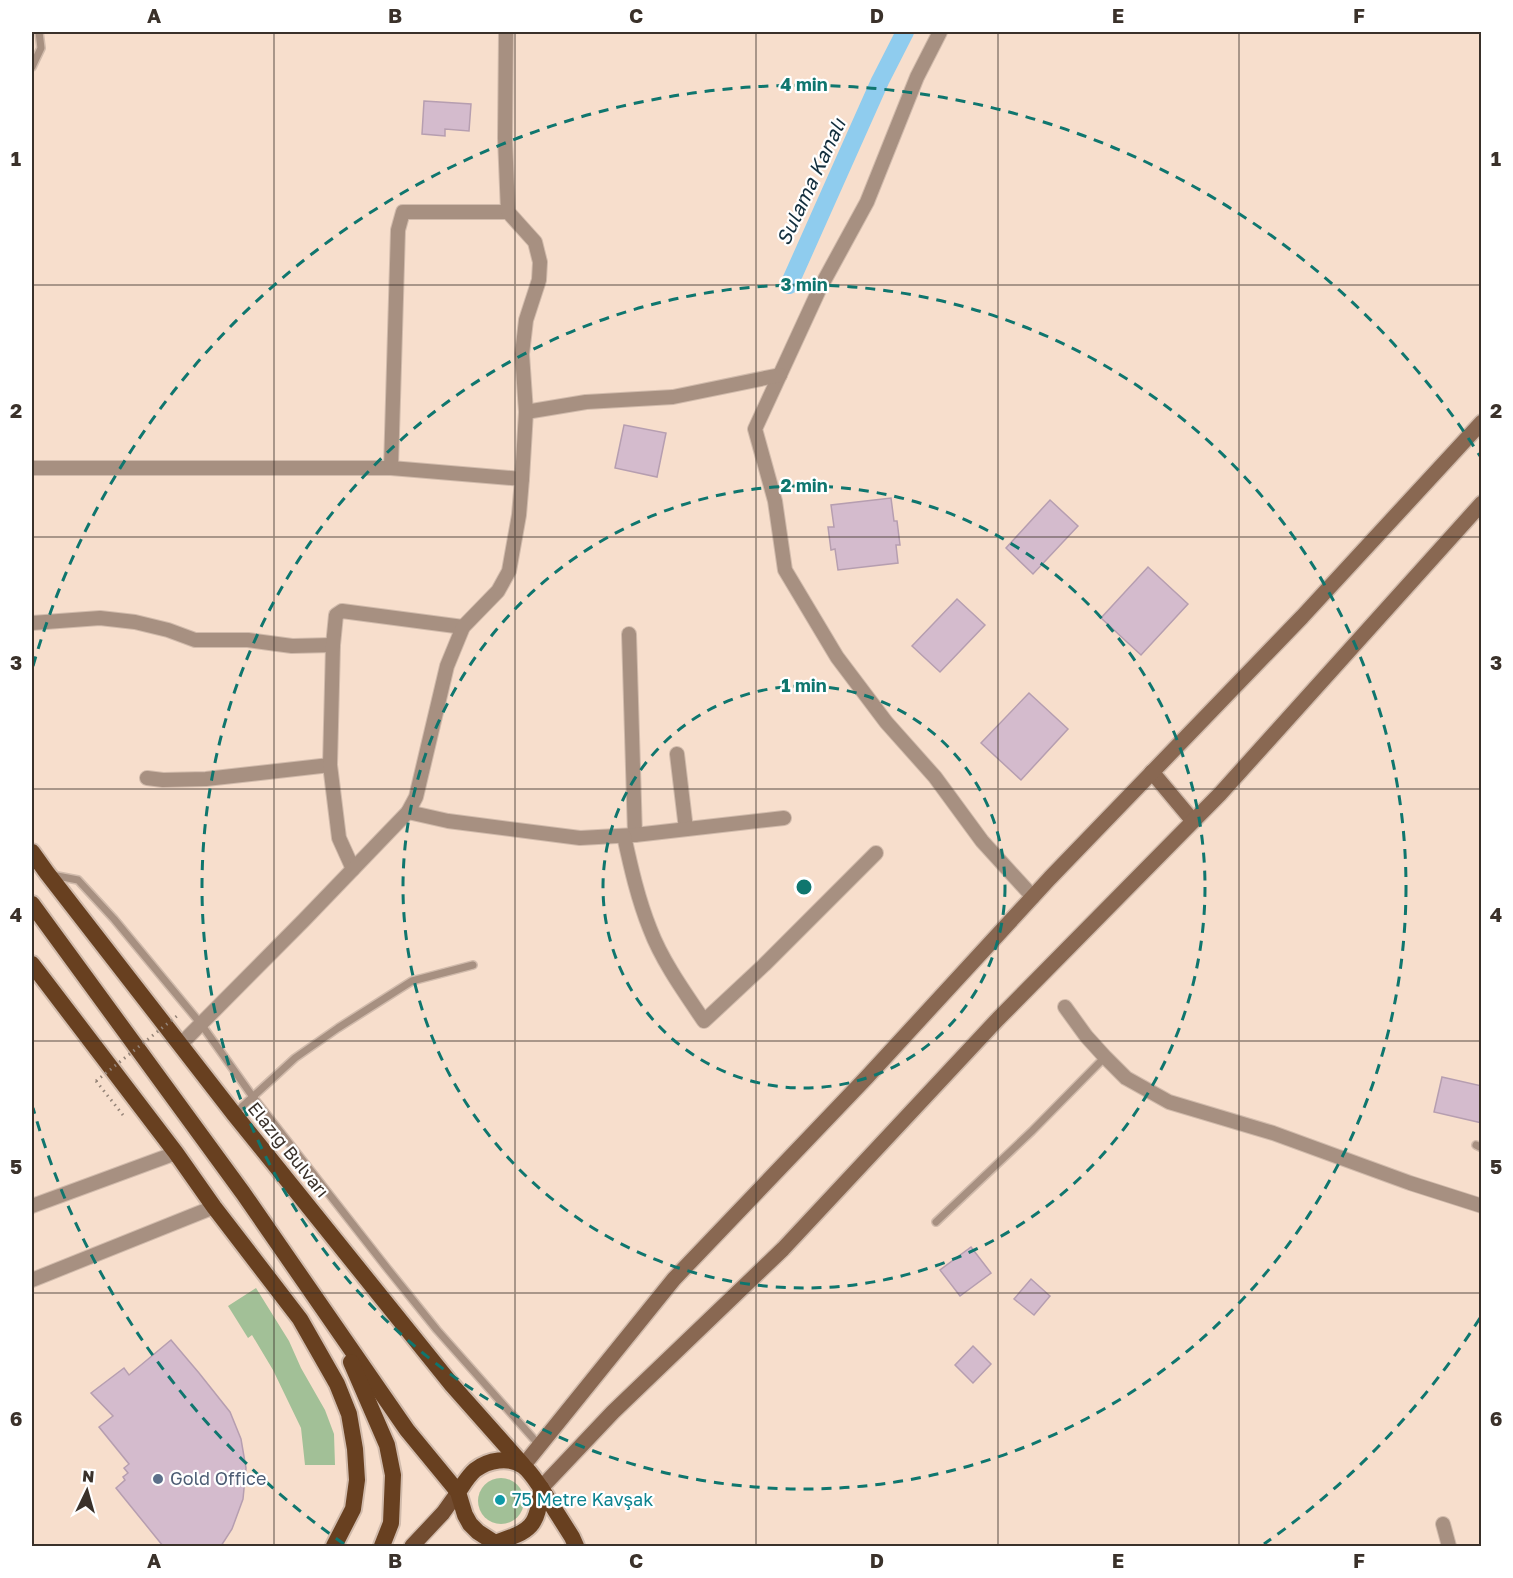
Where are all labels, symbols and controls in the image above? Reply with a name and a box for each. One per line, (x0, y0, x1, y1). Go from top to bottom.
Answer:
text: A (147, 3, 161, 27)
text: B (388, 3, 402, 27)
text: C (629, 3, 643, 27)
text: D (870, 3, 884, 27)
text: E (1112, 3, 1124, 27)
text: F (1353, 3, 1365, 27)
text: 4 min (780, 73, 828, 95)
water label: Sulama Kanalı (770, 113, 851, 249)
text: 1 (11, 146, 21, 170)
text: 1 (1491, 146, 1501, 170)
text: 3 min (780, 273, 828, 295)
text: 2 (10, 398, 22, 422)
text: 2 (1490, 398, 1502, 422)
text: 2 min (780, 474, 828, 496)
text: 3 (10, 650, 22, 674)
text: 3 (1490, 650, 1502, 674)
text: 1 min (781, 674, 827, 696)
centre of rings (794, 877, 814, 897)
text: 4 (10, 902, 22, 926)
text: 4 (1490, 902, 1502, 926)
street label: Elazığ Bulvarı (244, 1097, 334, 1202)
text: 5 (10, 1154, 22, 1178)
text: 5 (1490, 1154, 1502, 1178)
text: 6 (10, 1406, 22, 1430)
text: 6 (1490, 1406, 1502, 1430)
north arrow (57, 1461, 117, 1521)
text: N (81, 1466, 95, 1487)
place label: Gold Office (170, 1467, 266, 1489)
marker: Gold Office (151, 1472, 165, 1486)
place label: 75 Metre Kavşak (512, 1488, 653, 1510)
marker: 75 Metre Kavşak (493, 1493, 507, 1507)
text: A (147, 1548, 161, 1572)
text: B (388, 1548, 402, 1572)
text: C (629, 1548, 643, 1572)
text: D (870, 1548, 884, 1572)
text: E (1112, 1548, 1124, 1572)
text: F (1353, 1548, 1365, 1572)

